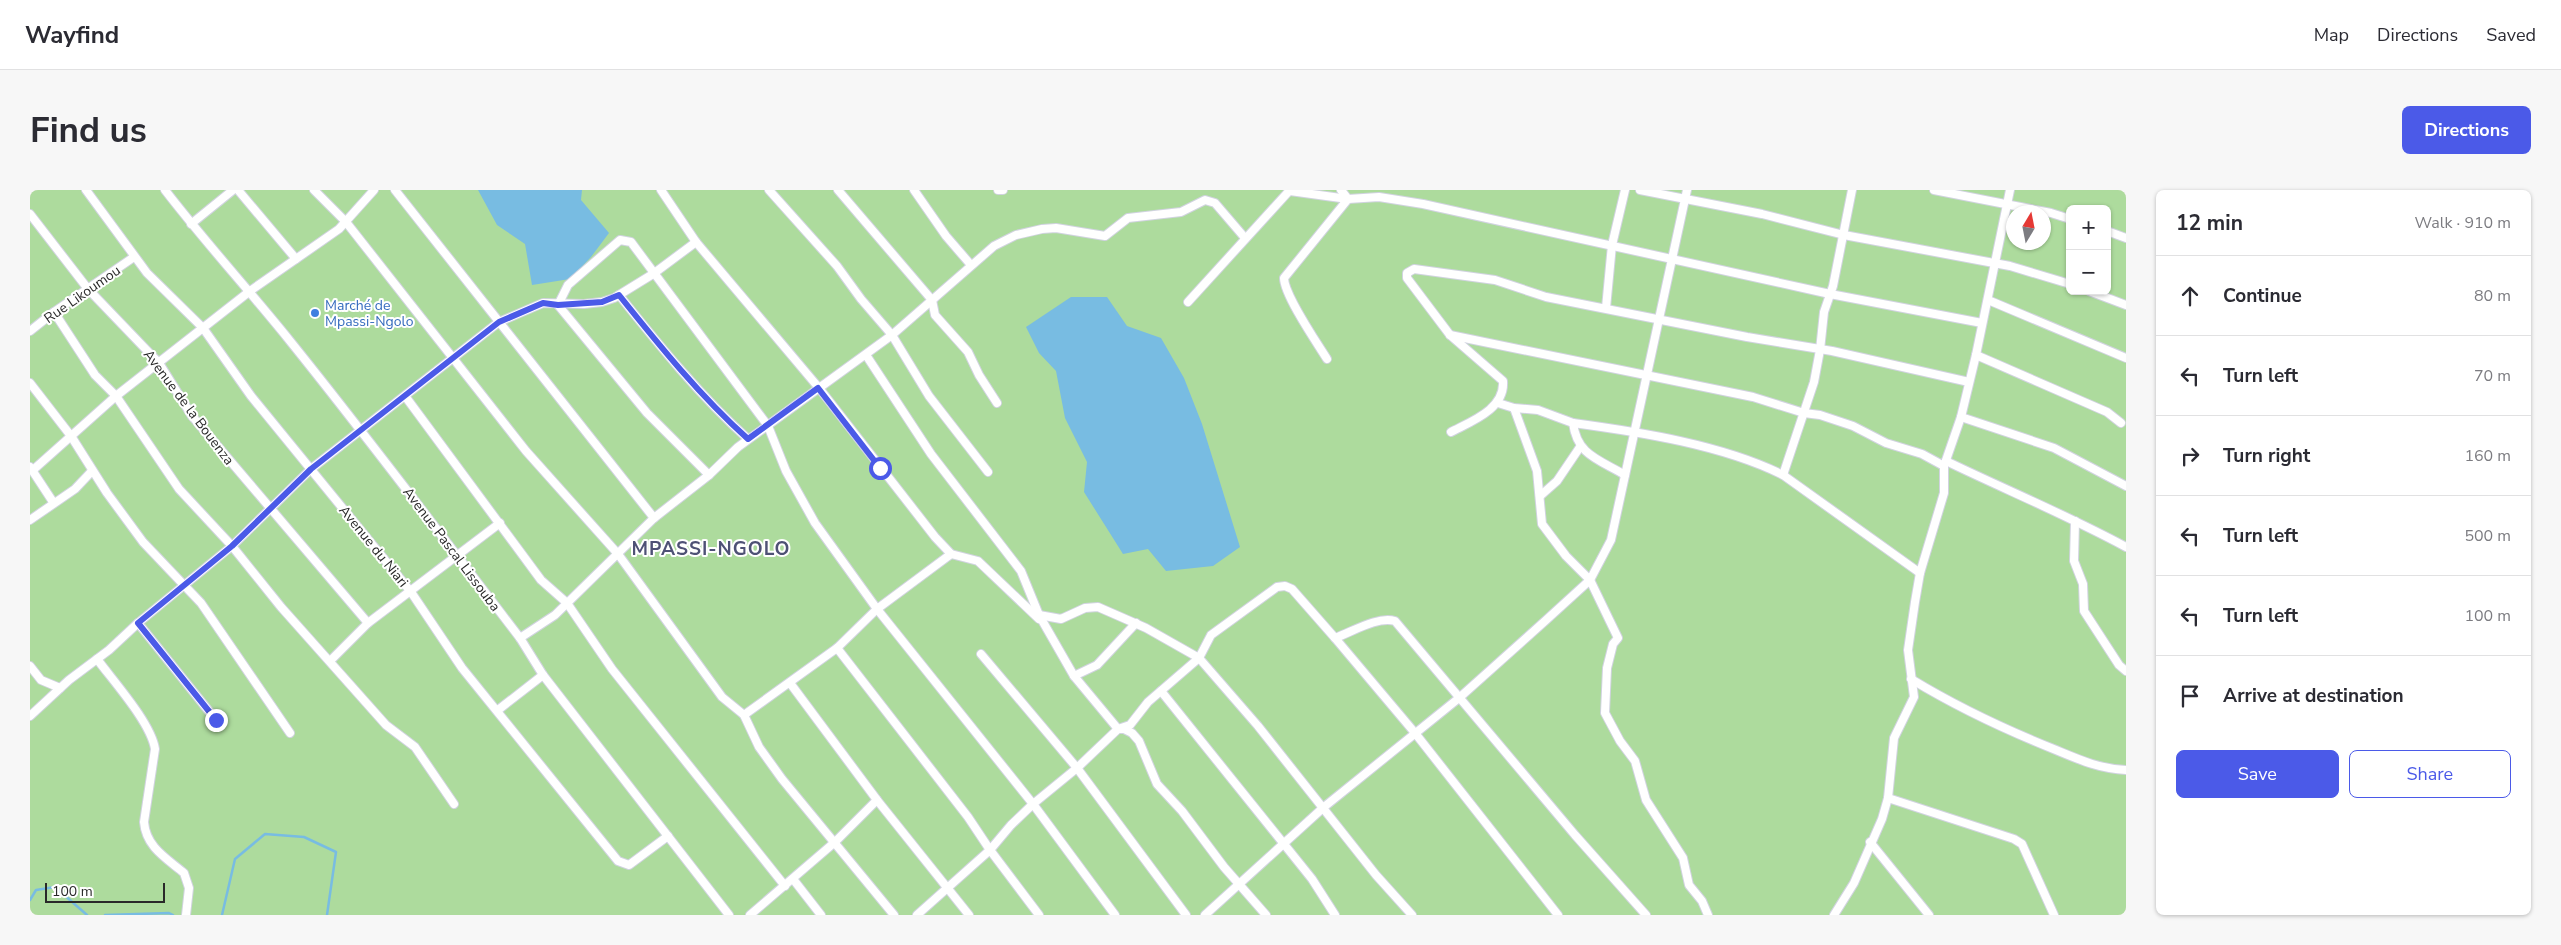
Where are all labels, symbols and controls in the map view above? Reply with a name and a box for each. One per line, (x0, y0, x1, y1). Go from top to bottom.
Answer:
text: Wayfind (25, 19, 119, 51)
text: Map (2314, 23, 2349, 47)
text: Directions (2377, 23, 2458, 47)
text: Saved (2486, 23, 2536, 47)
button: Directions (2402, 106, 2531, 154)
text: Find us (30, 107, 147, 154)
north arrow (2006, 205, 2051, 250)
map controls (2066, 205, 2111, 295)
button: + (2066, 205, 2111, 250)
text: 12 min (2176, 209, 2243, 237)
text: Walk · 910 m (2415, 212, 2511, 234)
button: − (2066, 250, 2111, 295)
street label: Rue Likoumou (40, 261, 124, 328)
icon: ahead (2176, 282, 2204, 310)
text: Continue (2223, 283, 2302, 309)
text: 80 m (2474, 285, 2511, 307)
place label: Marché de Mpassi-Ngolo (325, 296, 414, 331)
marker: Marché de Mpassi-Ngolo (309, 307, 321, 319)
street label: Avenue de la Bouenza (139, 346, 238, 469)
icon: left (2176, 362, 2204, 390)
text: Turn left (2223, 363, 2298, 389)
text: 70 m (2474, 365, 2511, 387)
icon: right (2176, 442, 2204, 470)
text: Turn right (2223, 443, 2310, 469)
text: 160 m (2464, 445, 2511, 467)
route start (869, 457, 892, 480)
street label: Avenue Pascal Lissouba (399, 483, 505, 615)
street label: Avenue du Niari (335, 501, 413, 591)
icon: left (2176, 522, 2204, 550)
text: Turn left (2223, 523, 2298, 549)
text: 500 m (2464, 525, 2511, 547)
district label: MPASSI-NGOLO (631, 536, 791, 562)
icon: left (2176, 602, 2204, 630)
text: Turn left (2223, 603, 2298, 629)
text: 100 m (2464, 605, 2511, 627)
icon: arrive (2176, 682, 2204, 710)
text: Arrive at destination (2223, 683, 2404, 709)
route end (205, 709, 228, 732)
button: Save (2176, 750, 2339, 798)
button: Share (2349, 750, 2511, 798)
scale bar (45, 880, 165, 903)
text: 100 m (52, 882, 93, 901)

